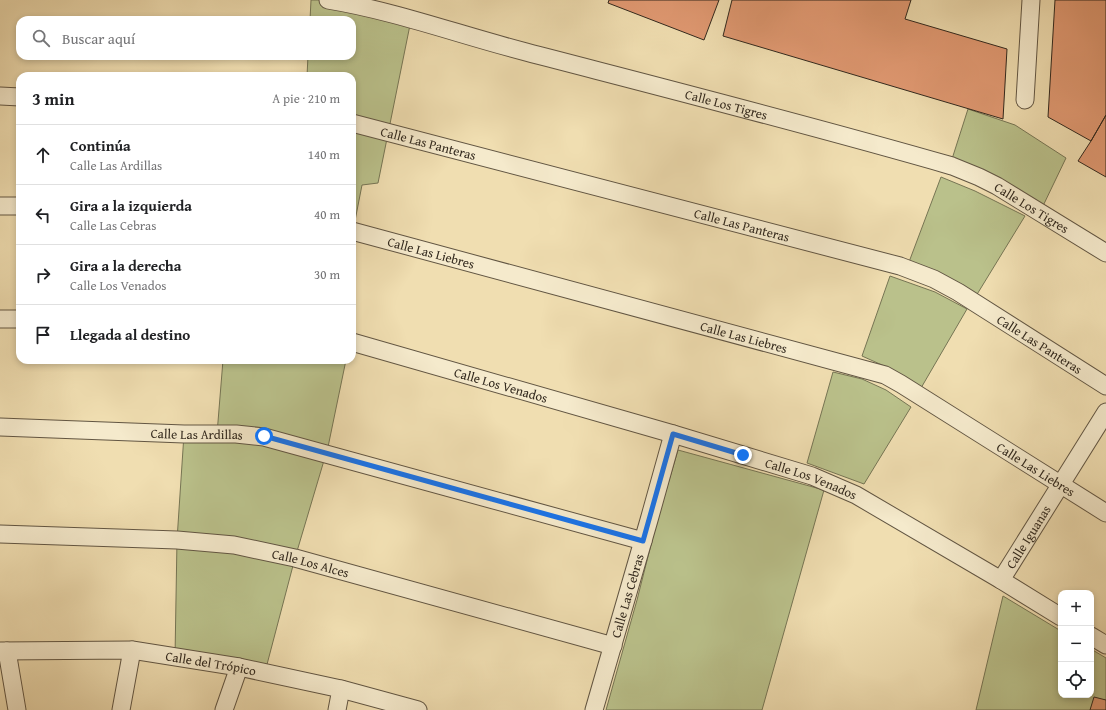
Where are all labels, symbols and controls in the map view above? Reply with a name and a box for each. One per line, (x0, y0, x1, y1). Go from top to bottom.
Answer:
search box (16, 16, 356, 60)
icon: search (30, 27, 52, 49)
text: Buscar aquí (62, 28, 135, 49)
street label: Calle Los Tigres (683, 84, 770, 124)
text: 3 min (32, 86, 74, 111)
text: A pie · 210 m (272, 89, 340, 108)
street label: Calle Las Panteras (379, 121, 478, 164)
text: Continúa (70, 135, 131, 156)
icon: ahead (32, 144, 54, 166)
text: 140 m (308, 145, 340, 164)
text: Calle Las Ardillas (70, 156, 162, 175)
street label: Calle Los Tigres (991, 177, 1073, 238)
text: Gira a la izquierda (70, 195, 192, 216)
street label: Calle Las Panteras (692, 203, 792, 246)
icon: left (32, 204, 54, 226)
text: 40 m (314, 205, 340, 224)
text: Calle Las Cebras (70, 216, 156, 235)
street label: Calle Las Liebres (386, 232, 477, 273)
text: Gira a la derecha (70, 255, 181, 276)
icon: right (32, 264, 54, 286)
text: 30 m (314, 265, 340, 284)
text: Calle Los Venados (70, 276, 166, 295)
street label: Calle Las Panteras (993, 310, 1086, 378)
street label: Calle Las Liebres (698, 316, 790, 358)
icon: arrive (32, 324, 54, 346)
text: Llegada al destino (70, 324, 190, 345)
street label: Calle Los Venados (452, 362, 550, 407)
street label: Calle Las Ardillas (150, 423, 244, 444)
route start (255, 427, 273, 445)
street label: Calle Las Liebres (993, 437, 1079, 501)
route end (734, 446, 752, 464)
street label: Calle Los Venados (763, 453, 860, 504)
street label: Calle Iguanas (1001, 501, 1055, 572)
street label: Calle Los Alces (270, 544, 351, 582)
street label: Calle Las Cebras (606, 551, 648, 640)
map controls (1058, 590, 1094, 698)
button: + (1058, 590, 1094, 626)
button: − (1058, 626, 1094, 662)
street label: Calle del Trópico (164, 646, 258, 680)
button: locate (1058, 662, 1094, 698)

